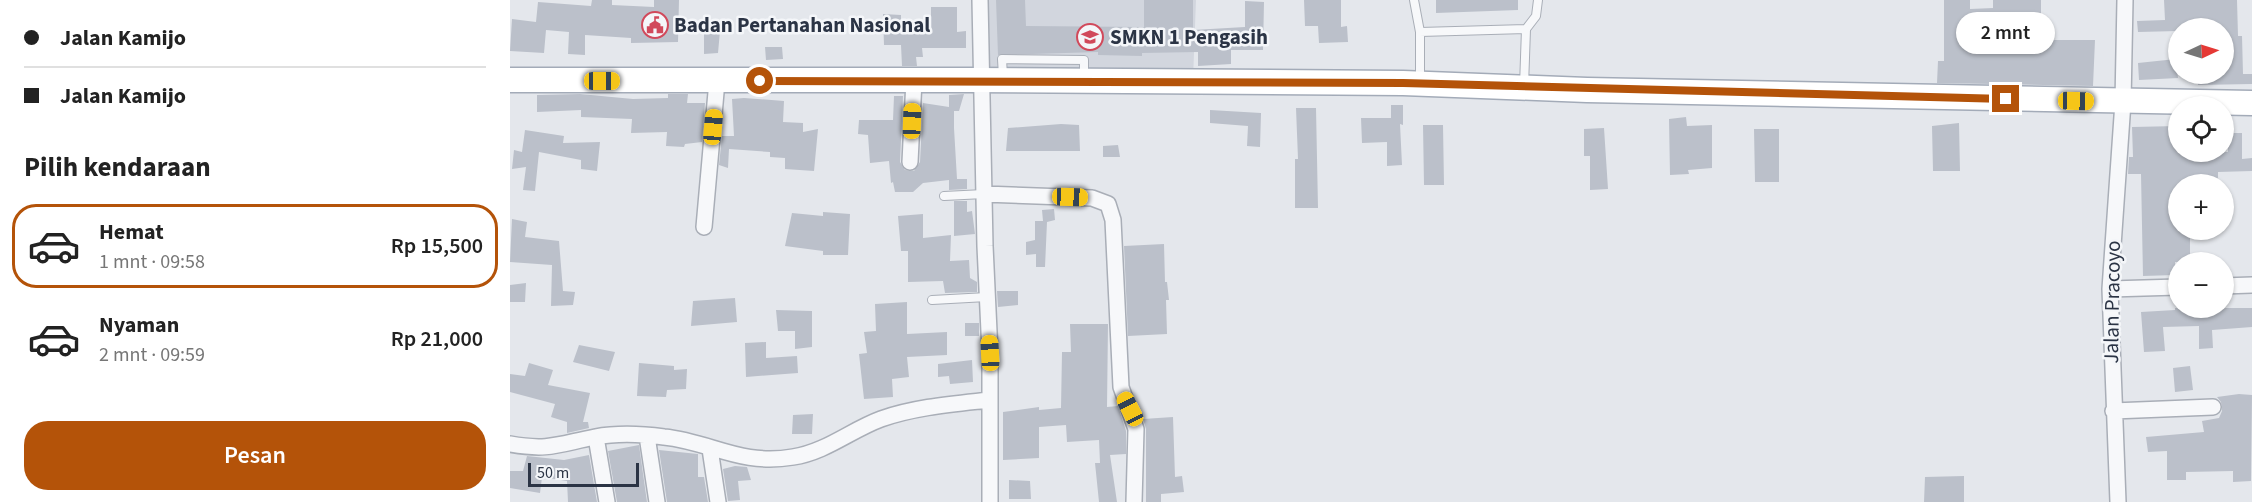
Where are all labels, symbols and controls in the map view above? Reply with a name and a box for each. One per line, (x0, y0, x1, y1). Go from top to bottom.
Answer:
public building icon: Badan Pertanahan Nasional (640, 10, 670, 40)
place label: Badan Pertanahan Nasional (674, 10, 930, 40)
callout: 2 mnt (1956, 12, 2056, 54)
north arrow (2168, 18, 2234, 84)
map controls (2168, 18, 2234, 318)
text: 2 mnt (1981, 19, 2030, 47)
text: Jalan Kamijo (60, 22, 186, 54)
school or university icon: SMKN 1 Pengasih (1075, 22, 1105, 52)
place label: SMKN 1 Pengasih (1110, 22, 1268, 52)
route start (746, 67, 773, 94)
car (584, 72, 620, 90)
text: Jalan Kamijo (60, 80, 186, 112)
route end (1992, 85, 2019, 112)
car (2058, 92, 2094, 110)
button: locate (2168, 96, 2234, 162)
car (902, 103, 922, 139)
car (702, 108, 724, 146)
text: Pilih kendaraan (24, 148, 211, 187)
button: + (2168, 174, 2234, 240)
car (1052, 187, 1088, 207)
text: Hemat (99, 216, 164, 248)
icon: car (27, 219, 81, 273)
text: Rp 15,500 (391, 230, 483, 262)
street label: Jalan Pracoyo (2096, 240, 2128, 364)
text: 1 mnt · 09:58 (99, 248, 205, 276)
button: − (2168, 252, 2234, 318)
text: Nyaman (99, 309, 179, 341)
icon: car (27, 312, 81, 366)
text: Rp 21,000 (391, 323, 483, 355)
car (980, 335, 1000, 371)
text: 2 mnt · 09:59 (99, 341, 205, 369)
car (1114, 389, 1146, 429)
button: Pesan (24, 421, 486, 490)
scale bar (528, 460, 639, 488)
text: 50 m (537, 462, 569, 484)

